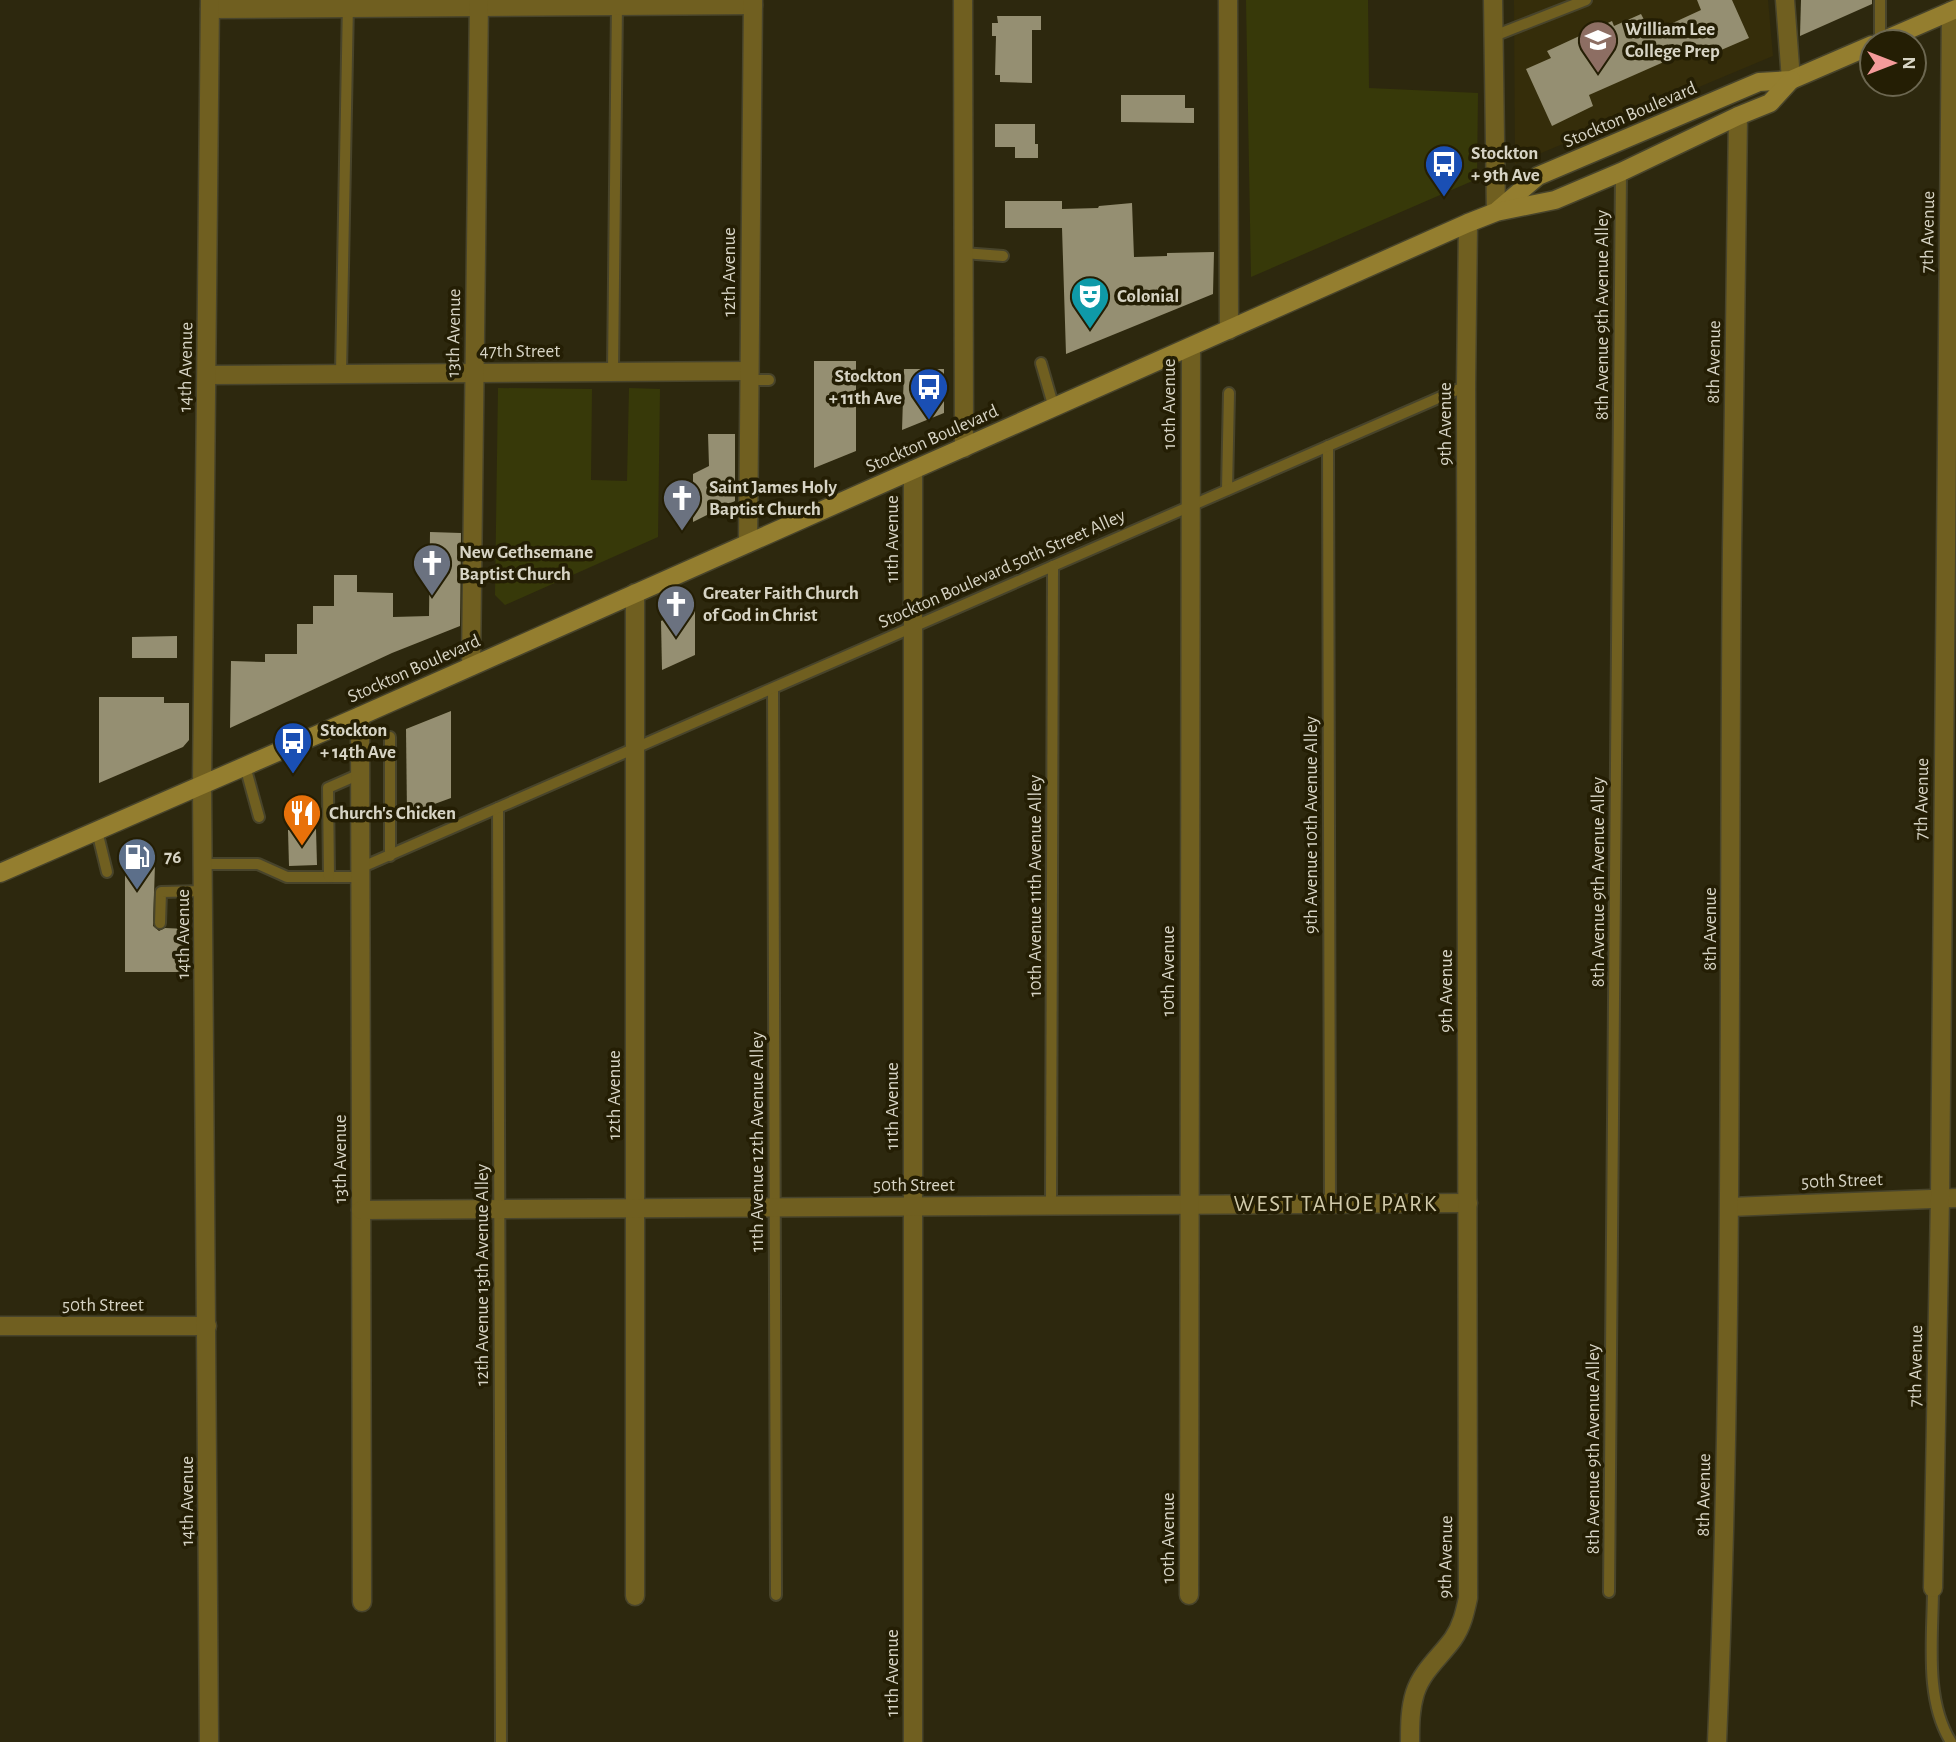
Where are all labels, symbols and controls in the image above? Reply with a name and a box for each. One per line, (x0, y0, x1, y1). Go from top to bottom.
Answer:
school or university icon: William Lee College Prep (1577, 19, 1619, 74)
place label: William Lee College Prep (1625, 20, 1720, 61)
north arrow (1858, 28, 1928, 98)
text: N (1899, 56, 1918, 70)
street label: Stockton Boulevard (1561, 78, 1700, 152)
bus stop icon: Stockton + 9th Ave (1423, 143, 1465, 198)
place label: Stockton + 9th Ave (1471, 144, 1540, 185)
street label: 7th Avenue (1918, 191, 1938, 273)
street label: 8th Avenue 9th Avenue Alley (1593, 210, 1612, 420)
street label: 12th Avenue (720, 227, 739, 317)
theatre icon: Colonial (1069, 275, 1111, 330)
place label: Colonial (1117, 287, 1179, 306)
street label: 13th Avenue (444, 288, 464, 378)
street label: 8th Avenue (1704, 320, 1724, 404)
street label: 14th Avenue (176, 322, 196, 412)
street label: 47th Street (480, 342, 560, 361)
street label: 10th Avenue (1160, 358, 1179, 450)
bus stop icon: Stockton + 11th Ave (908, 366, 950, 421)
place label: Stockton + 11th Ave (829, 367, 902, 408)
street label: 9th Avenue (1436, 382, 1455, 466)
street label: Stockton Boulevard (863, 401, 1001, 477)
church icon: Saint James Holy Baptist Church (661, 477, 703, 532)
place label: Saint James Holy Baptist Church (709, 478, 837, 519)
street label: 11th Avenue (883, 495, 902, 583)
street label: Stockton Boulevard 50th Street Alley (876, 506, 1128, 632)
church icon: New Gethsemane Baptist Church (411, 542, 453, 597)
place label: New Gethsemane Baptist Church (459, 543, 593, 584)
church icon: Greater Faith Church of God in Christ (655, 583, 697, 638)
place label: Greater Faith Church of God in Christ (703, 584, 859, 625)
street label: Stockton Boulevard (345, 631, 483, 707)
street label: 9th Avenue 10th Avenue Alley (1302, 716, 1321, 934)
bus stop icon: Stockton + 14th Ave (272, 720, 314, 775)
place label: Stockton + 14th Ave (320, 721, 396, 762)
street label: 7th Avenue (1912, 758, 1932, 840)
street label: 10th Avenue 11th Avenue Alley (1026, 775, 1045, 997)
street label: 8th Avenue 9th Avenue Alley (1589, 777, 1608, 987)
restaurant icon: Church's Chicken (281, 792, 323, 847)
place label: Church's Chicken (329, 804, 456, 823)
fuel station icon: 76 (116, 836, 158, 891)
place label: 76 (164, 848, 181, 867)
street label: 8th Avenue (1701, 887, 1720, 971)
street label: 14th Avenue (174, 889, 193, 979)
street label: 10th Avenue (1159, 925, 1178, 1017)
street label: 9th Avenue (1437, 949, 1456, 1033)
street label: 11th Avenue 12th Avenue Alley (748, 1032, 767, 1252)
street label: 12th Avenue (605, 1050, 624, 1140)
street label: 11th Avenue (883, 1062, 902, 1150)
street label: 13th Avenue (331, 1115, 350, 1203)
street label: 12th Avenue 13th Avenue Alley (473, 1164, 492, 1386)
street label: 50th Street (1801, 1170, 1883, 1192)
street label: 50th Street (873, 1176, 955, 1195)
district label: WEST TAHOE PARK (1234, 1193, 1438, 1216)
street label: 50th Street (62, 1296, 144, 1315)
street label: 7th Avenue (1906, 1325, 1926, 1407)
street label: 8th Avenue 9th Avenue Alley (1584, 1344, 1603, 1554)
street label: 8th Avenue (1694, 1453, 1714, 1537)
street label: 14th Avenue (178, 1456, 197, 1546)
street label: 10th Avenue (1159, 1492, 1178, 1584)
street label: 9th Avenue (1436, 1515, 1456, 1599)
street label: 11th Avenue (883, 1629, 902, 1717)

